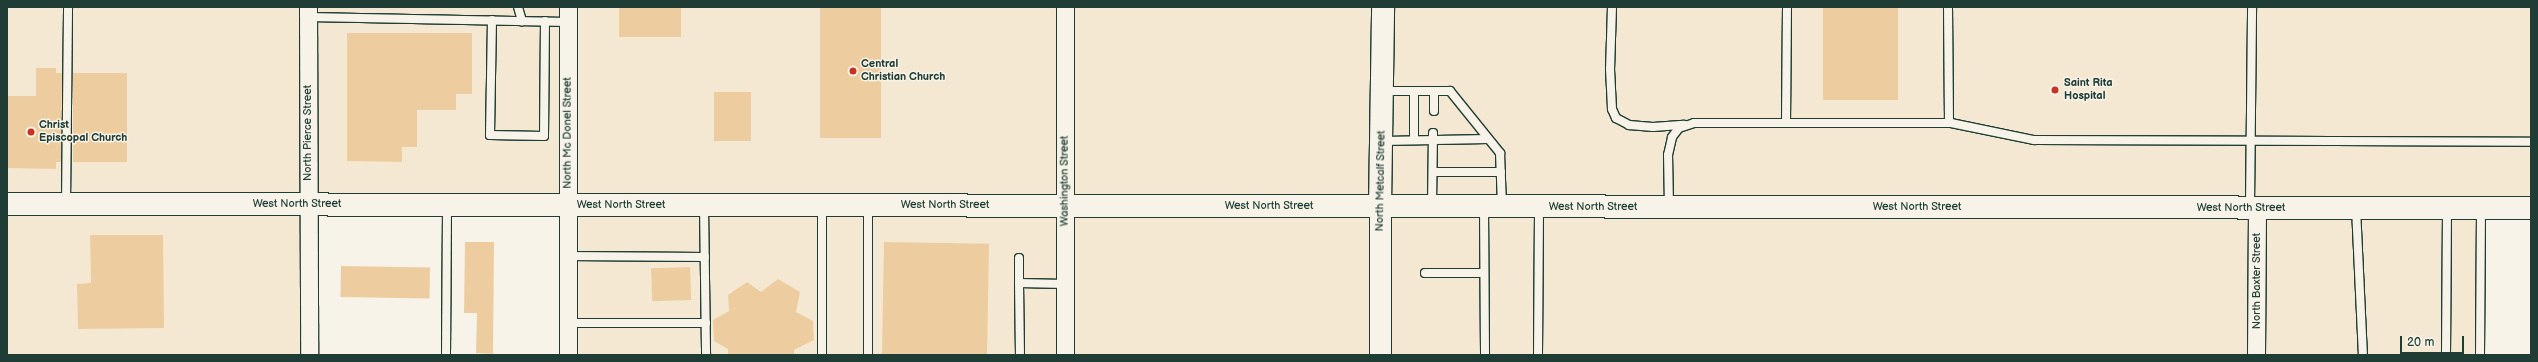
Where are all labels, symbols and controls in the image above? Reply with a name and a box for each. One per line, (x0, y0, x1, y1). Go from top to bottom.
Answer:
place label: Central Christian Church (861, 58, 945, 84)
marker: Central Christian Church (848, 66, 858, 76)
street label: North Mc Donel Street (561, 77, 575, 189)
place label: Saint Rita Hospital (2064, 77, 2113, 103)
marker: Saint Rita Hospital (2049, 84, 2061, 96)
street label: North Pierce Street (301, 85, 315, 181)
place label: Christ Episcopal Church (39, 119, 127, 145)
marker: Christ Episcopal Church (26, 127, 36, 137)
street label: North Metcalf Street (1374, 130, 1388, 232)
street label: Washington Street (1058, 136, 1072, 226)
street label: West North Street (253, 197, 341, 211)
street label: West North Street (577, 198, 665, 212)
street label: West North Street (901, 198, 989, 212)
street label: West North Street (1225, 199, 1313, 213)
street label: West North Street (1549, 200, 1637, 214)
street label: West North Street (1873, 200, 1961, 214)
street label: West North Street (2197, 201, 2285, 215)
street label: North Baxter Street (2250, 233, 2264, 329)
scale bar (2402, 328, 2466, 354)
text: 20 m (2407, 335, 2434, 350)

